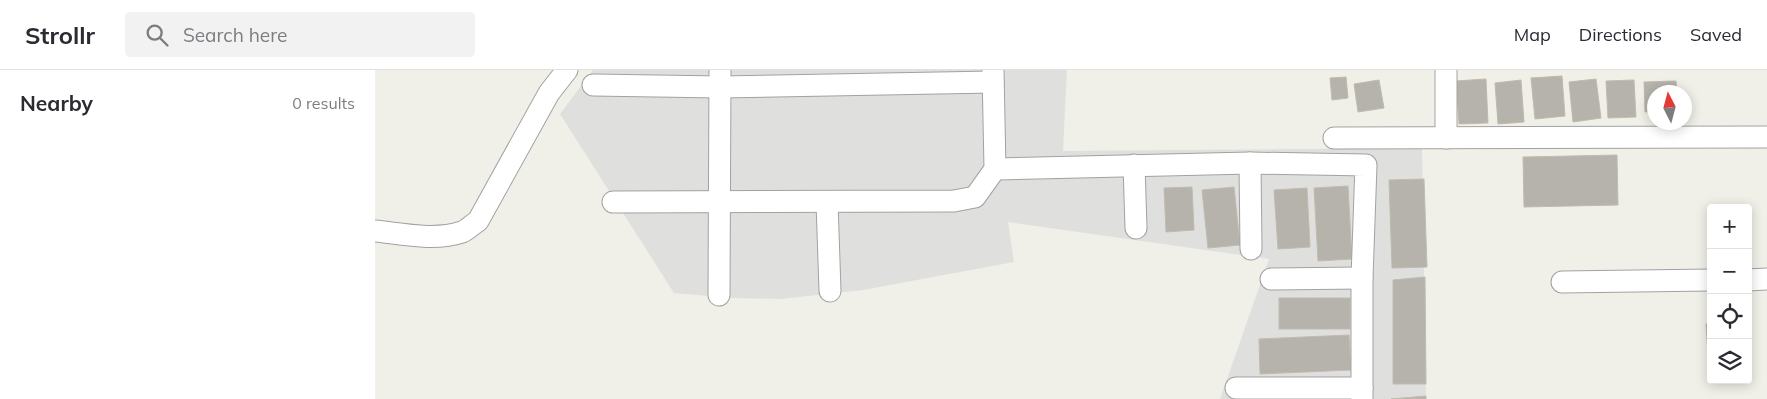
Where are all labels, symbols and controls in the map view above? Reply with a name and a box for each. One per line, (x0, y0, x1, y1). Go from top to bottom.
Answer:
search box (125, 12, 475, 57)
text: Strollr (25, 20, 95, 50)
icon: search (143, 21, 171, 49)
text: Search here (183, 23, 287, 47)
text: Map (1514, 23, 1551, 46)
text: Directions (1579, 23, 1662, 46)
text: Saved (1690, 23, 1742, 46)
north arrow (1647, 85, 1692, 130)
text: Nearby (20, 90, 93, 116)
text: 0 results (292, 93, 355, 113)
map controls (1707, 204, 1752, 384)
button: + (1707, 204, 1752, 249)
button: − (1707, 249, 1752, 294)
button: locate (1707, 294, 1752, 339)
button: layers (1707, 339, 1752, 384)

